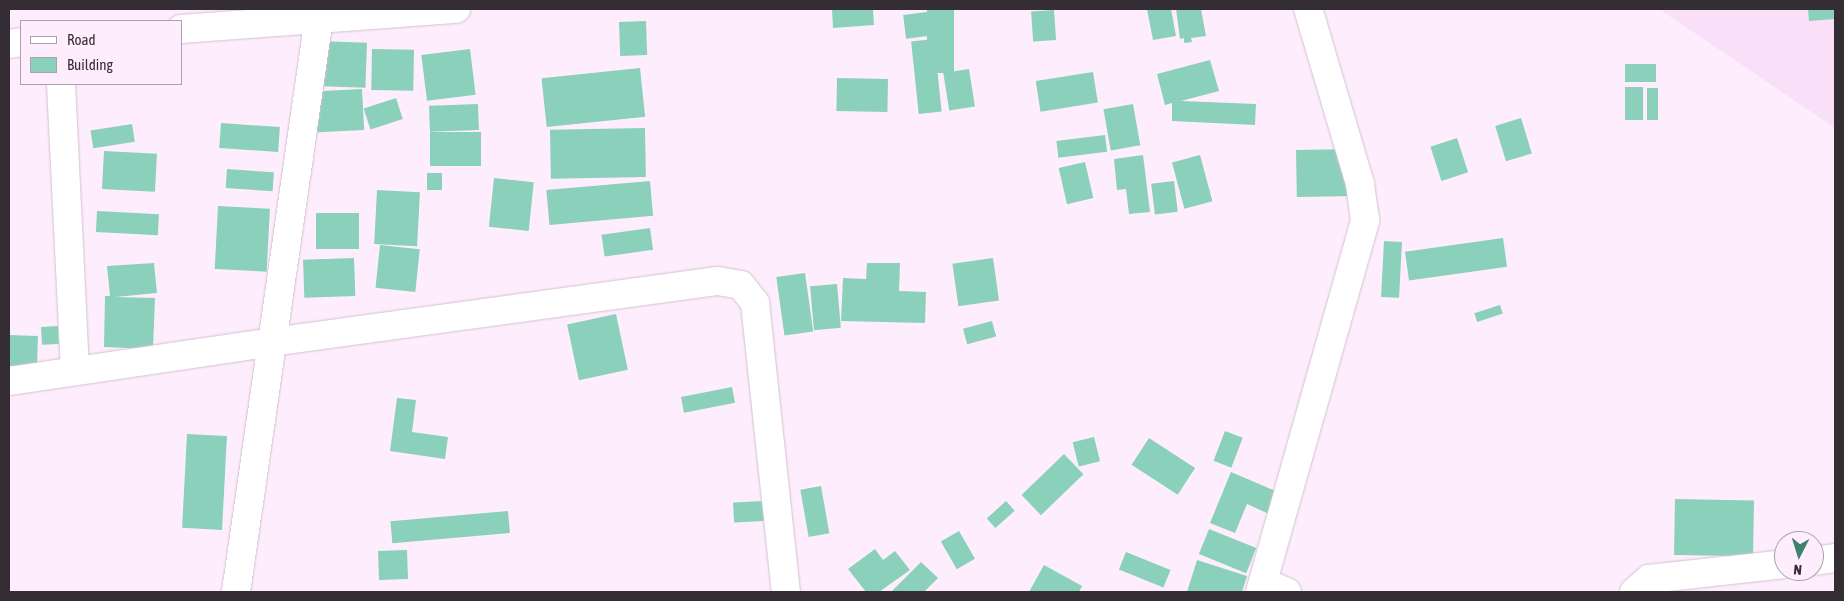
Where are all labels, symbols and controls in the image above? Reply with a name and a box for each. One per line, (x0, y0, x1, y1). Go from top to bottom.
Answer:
legend (20, 20, 182, 85)
text: Road (67, 31, 96, 48)
text: Building (67, 56, 113, 73)
north arrow (1774, 531, 1824, 581)
text: N (1793, 562, 1803, 578)

